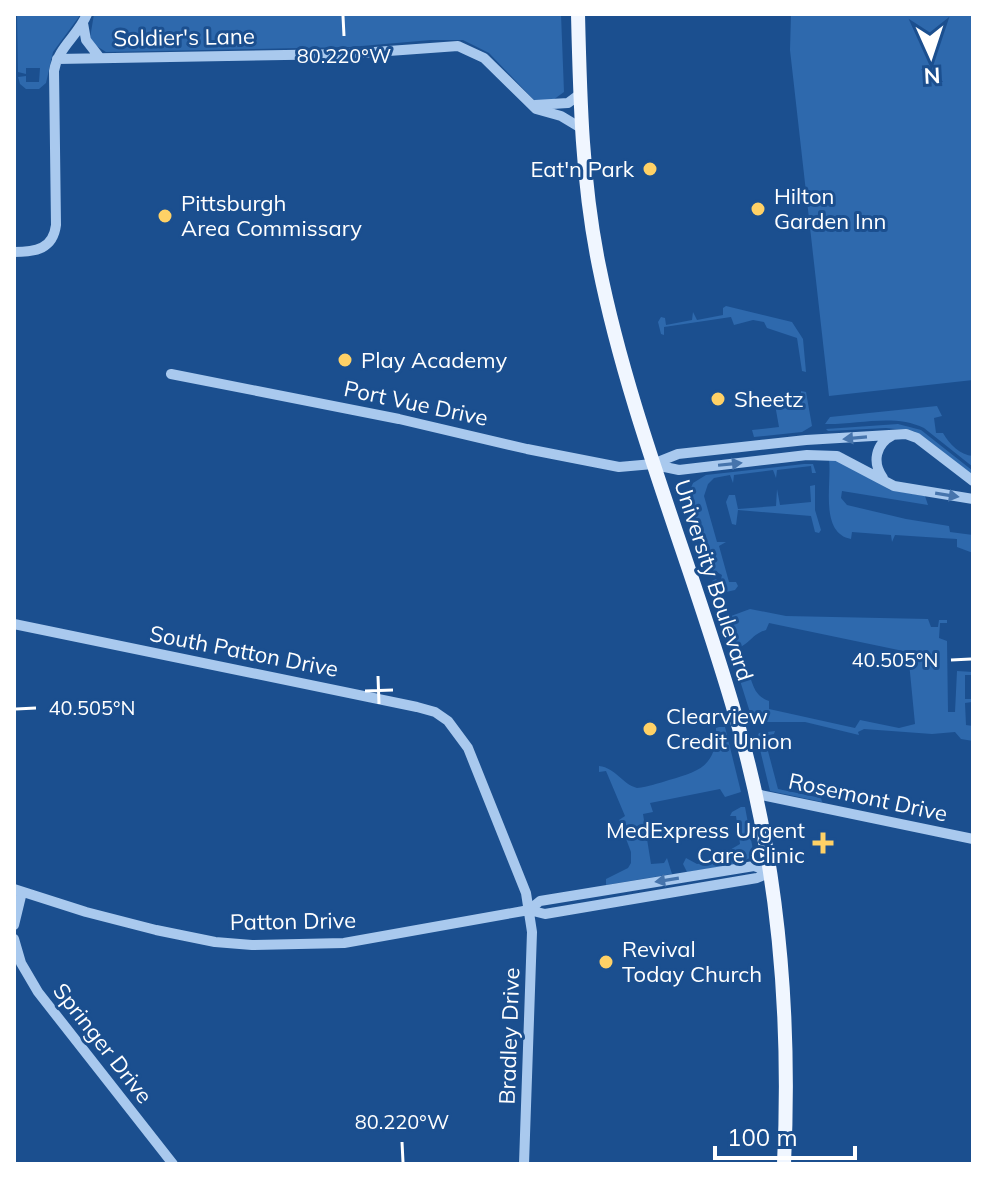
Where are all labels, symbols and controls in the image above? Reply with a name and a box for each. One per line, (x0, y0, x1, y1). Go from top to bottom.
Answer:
north arrow (891, 16, 971, 96)
street label: Soldier's Lane (113, 22, 255, 52)
text: 80.220°W (297, 43, 391, 68)
text: N (923, 62, 941, 90)
place label: Eat'n Park (531, 155, 635, 183)
marker: Eat'n Park (641, 160, 659, 178)
place label: Hilton Garden Inn (774, 182, 886, 235)
place label: Pittsburgh Area Commissary (181, 189, 362, 242)
marker: Hilton Garden Inn (749, 200, 767, 218)
marker: Pittsburgh Area Commissary (156, 207, 174, 225)
place label: Play Academy (361, 346, 508, 374)
marker: Play Academy (336, 351, 354, 369)
street label: Port Vue Drive (342, 374, 490, 432)
place label: Sheetz (734, 385, 804, 413)
marker: Sheetz (709, 390, 727, 408)
one-way arrow (842, 432, 867, 445)
one-way arrow (718, 457, 743, 470)
street label: University Boulevard (668, 476, 760, 684)
one-way arrow (935, 489, 960, 502)
street label: South Patton Drive (147, 619, 341, 683)
text: 40.505°N (852, 647, 938, 672)
text: 40.505°N (49, 695, 135, 720)
place label: Clearview Credit Union (666, 702, 792, 755)
marker: Clearview Credit Union (641, 720, 659, 738)
street label: Rosemont Drive (786, 766, 950, 828)
place label: MedExpress Urgent Care Clinic (606, 816, 805, 869)
marker: MedExpress Urgent Care Clinic (812, 832, 834, 854)
one-way arrow (654, 874, 679, 887)
street label: Patton Drive (230, 906, 356, 936)
place label: Revival Today Church (622, 935, 762, 988)
marker: Revival Today Church (597, 953, 615, 971)
street label: Bradley Drive (493, 967, 525, 1105)
street label: Springer Drive (47, 977, 159, 1109)
text: 80.220°W (355, 1109, 449, 1134)
scale bar (715, 1110, 855, 1160)
text: 100 m (727, 1122, 798, 1152)

